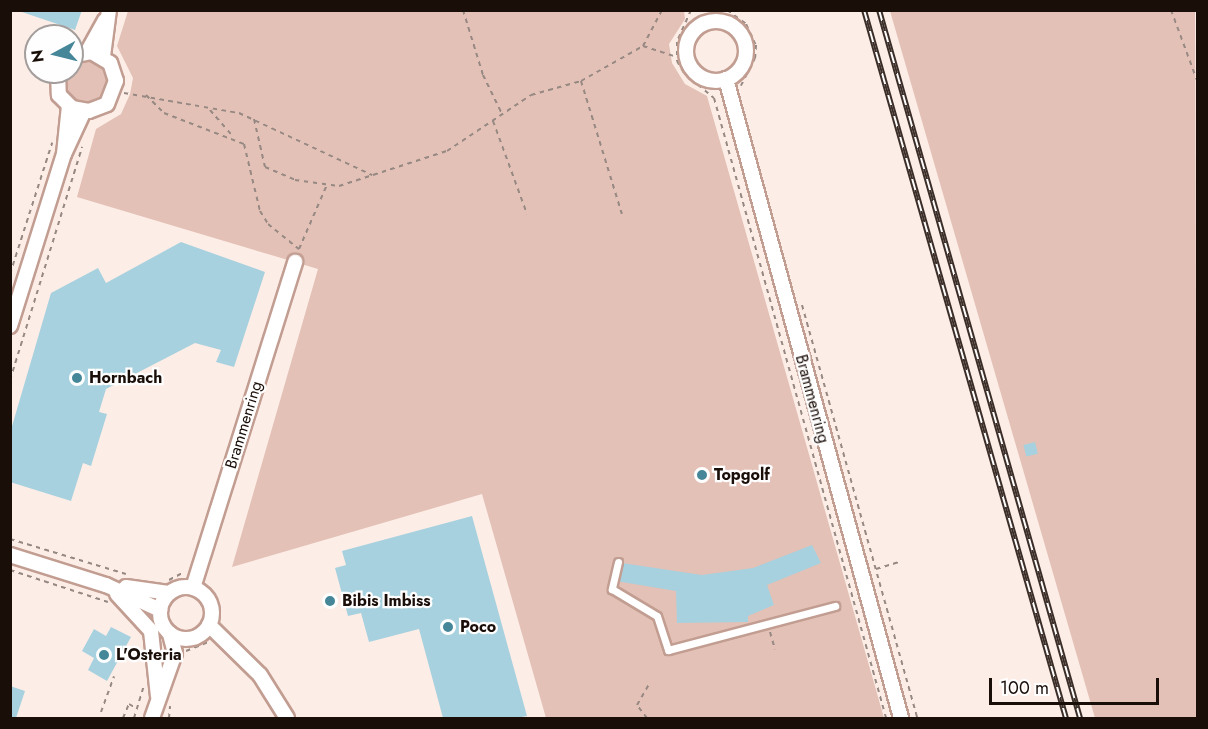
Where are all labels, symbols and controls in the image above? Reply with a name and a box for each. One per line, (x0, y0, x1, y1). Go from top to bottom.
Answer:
north arrow (24, 24, 84, 84)
text: N (25, 48, 50, 64)
street label: Brammenring (791, 353, 833, 445)
place label: Hornbach (89, 368, 162, 388)
marker: Hornbach (70, 371, 84, 385)
street label: Brammenring (222, 379, 266, 471)
place label: Topgolf (714, 465, 770, 485)
marker: Topgolf (695, 468, 709, 482)
place label: Bibis Imbiss (342, 591, 431, 611)
marker: Bibis Imbiss (323, 594, 337, 608)
place label: Poco (460, 617, 496, 637)
marker: Poco (441, 620, 455, 634)
place label: L'Osteria (116, 645, 182, 665)
marker: L'Osteria (97, 648, 111, 662)
scale bar (992, 666, 1162, 704)
text: 100 m (1000, 675, 1049, 701)

